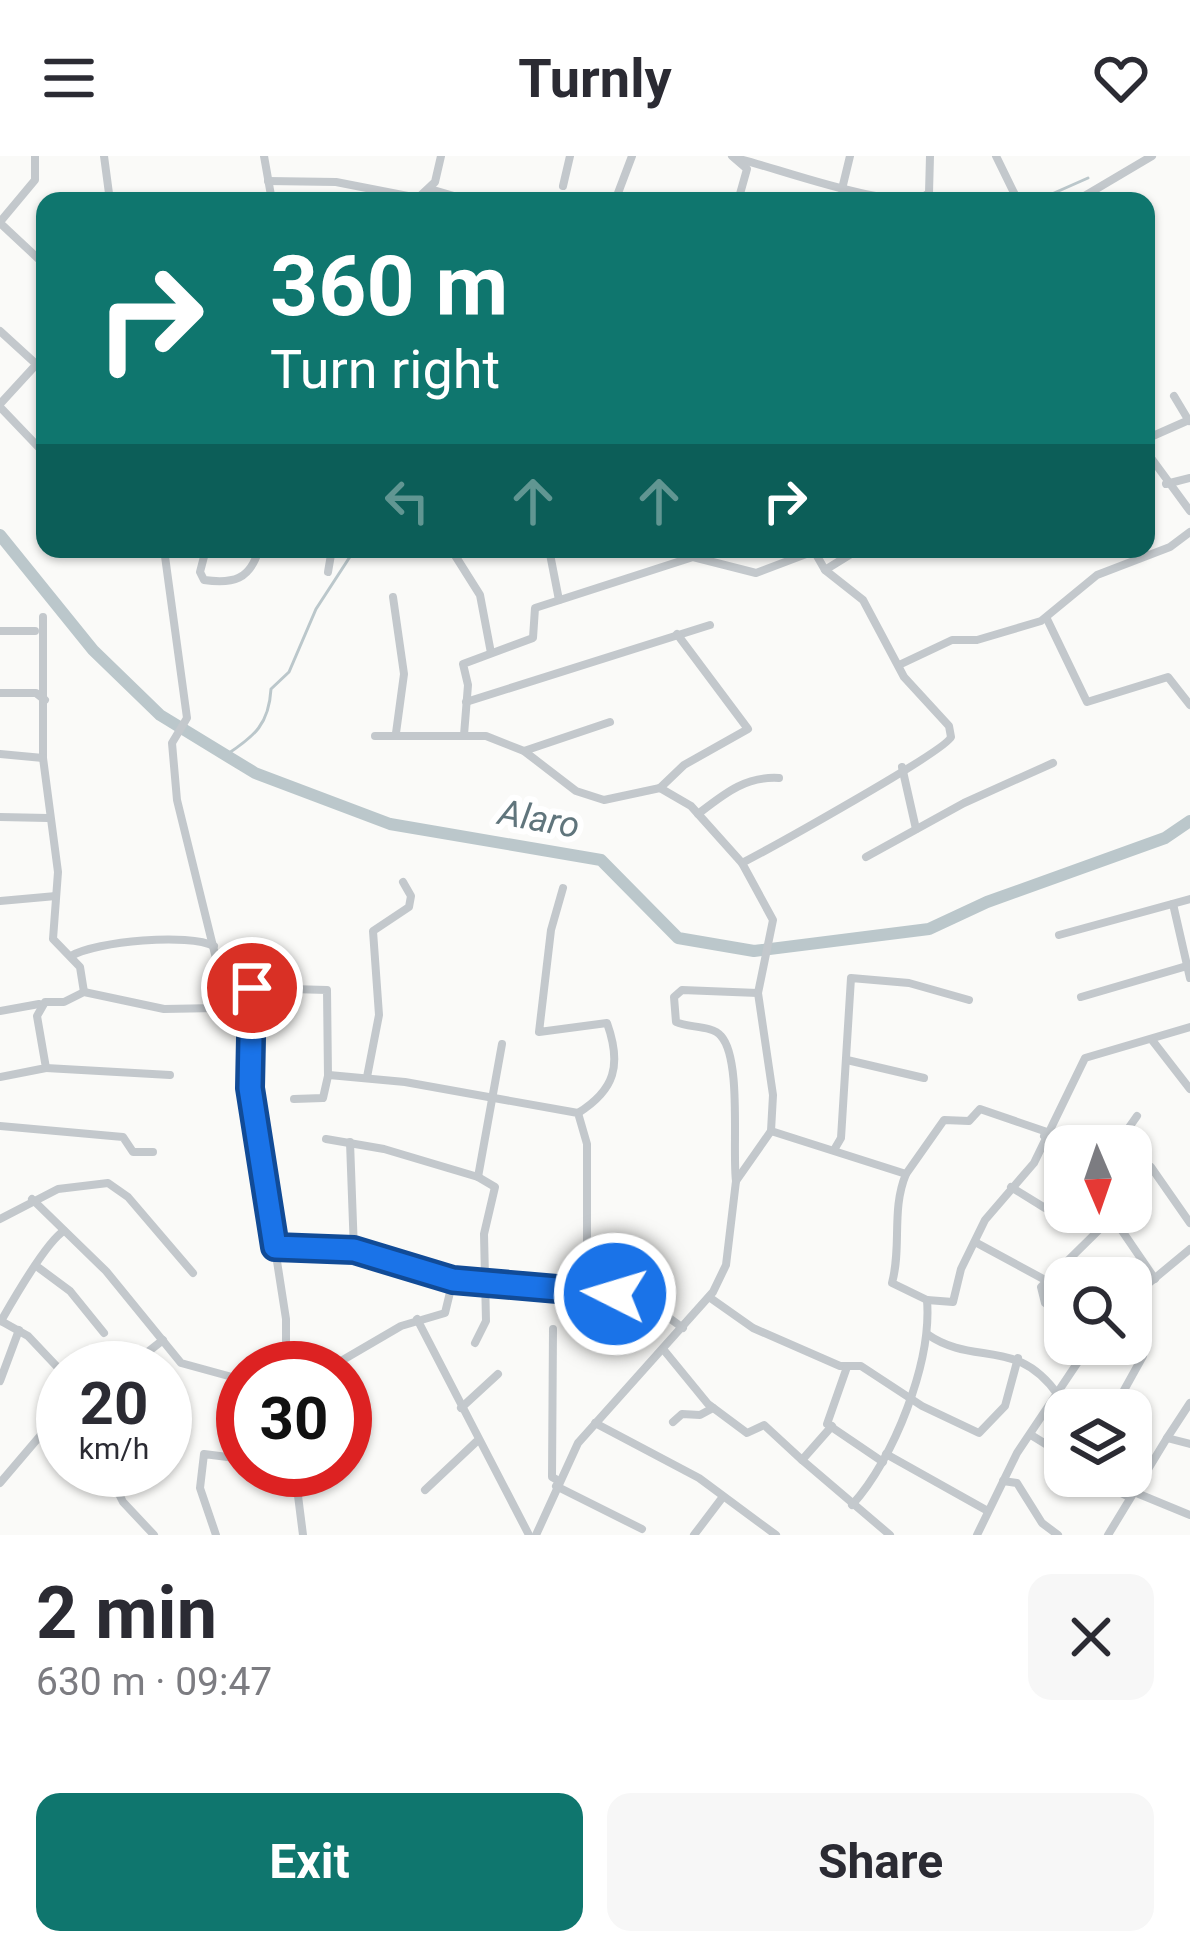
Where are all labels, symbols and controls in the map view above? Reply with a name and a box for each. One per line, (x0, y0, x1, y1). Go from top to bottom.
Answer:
icon: menu (36, 45, 102, 111)
icon: heart (1088, 45, 1154, 111)
text: Turnly (518, 47, 672, 110)
text: 360 m (270, 237, 508, 336)
icon: right (72, 240, 228, 396)
text: Turn right (270, 338, 500, 401)
icon: left (374, 468, 440, 534)
icon: ahead (500, 468, 566, 534)
icon: ahead (626, 468, 692, 534)
icon: right (752, 468, 818, 534)
water label: Alaro (493, 791, 583, 847)
pin (201, 937, 303, 1039)
icon: arrive (219, 955, 285, 1021)
north arrow (1044, 1125, 1152, 1233)
map controls (1044, 1125, 1152, 1497)
position arrow (552, 1231, 678, 1357)
button: search (1044, 1257, 1152, 1365)
speed limit sign: 30 (216, 1341, 372, 1497)
text: 20 (80, 1368, 148, 1439)
button: layers (1044, 1389, 1152, 1497)
text: km/h (79, 1431, 149, 1466)
text: 2 min (36, 1571, 217, 1656)
button: close (1028, 1574, 1154, 1700)
text: 630 m · 09:47 (36, 1659, 272, 1705)
button: Exit (36, 1793, 583, 1931)
button: Share (607, 1793, 1154, 1931)

